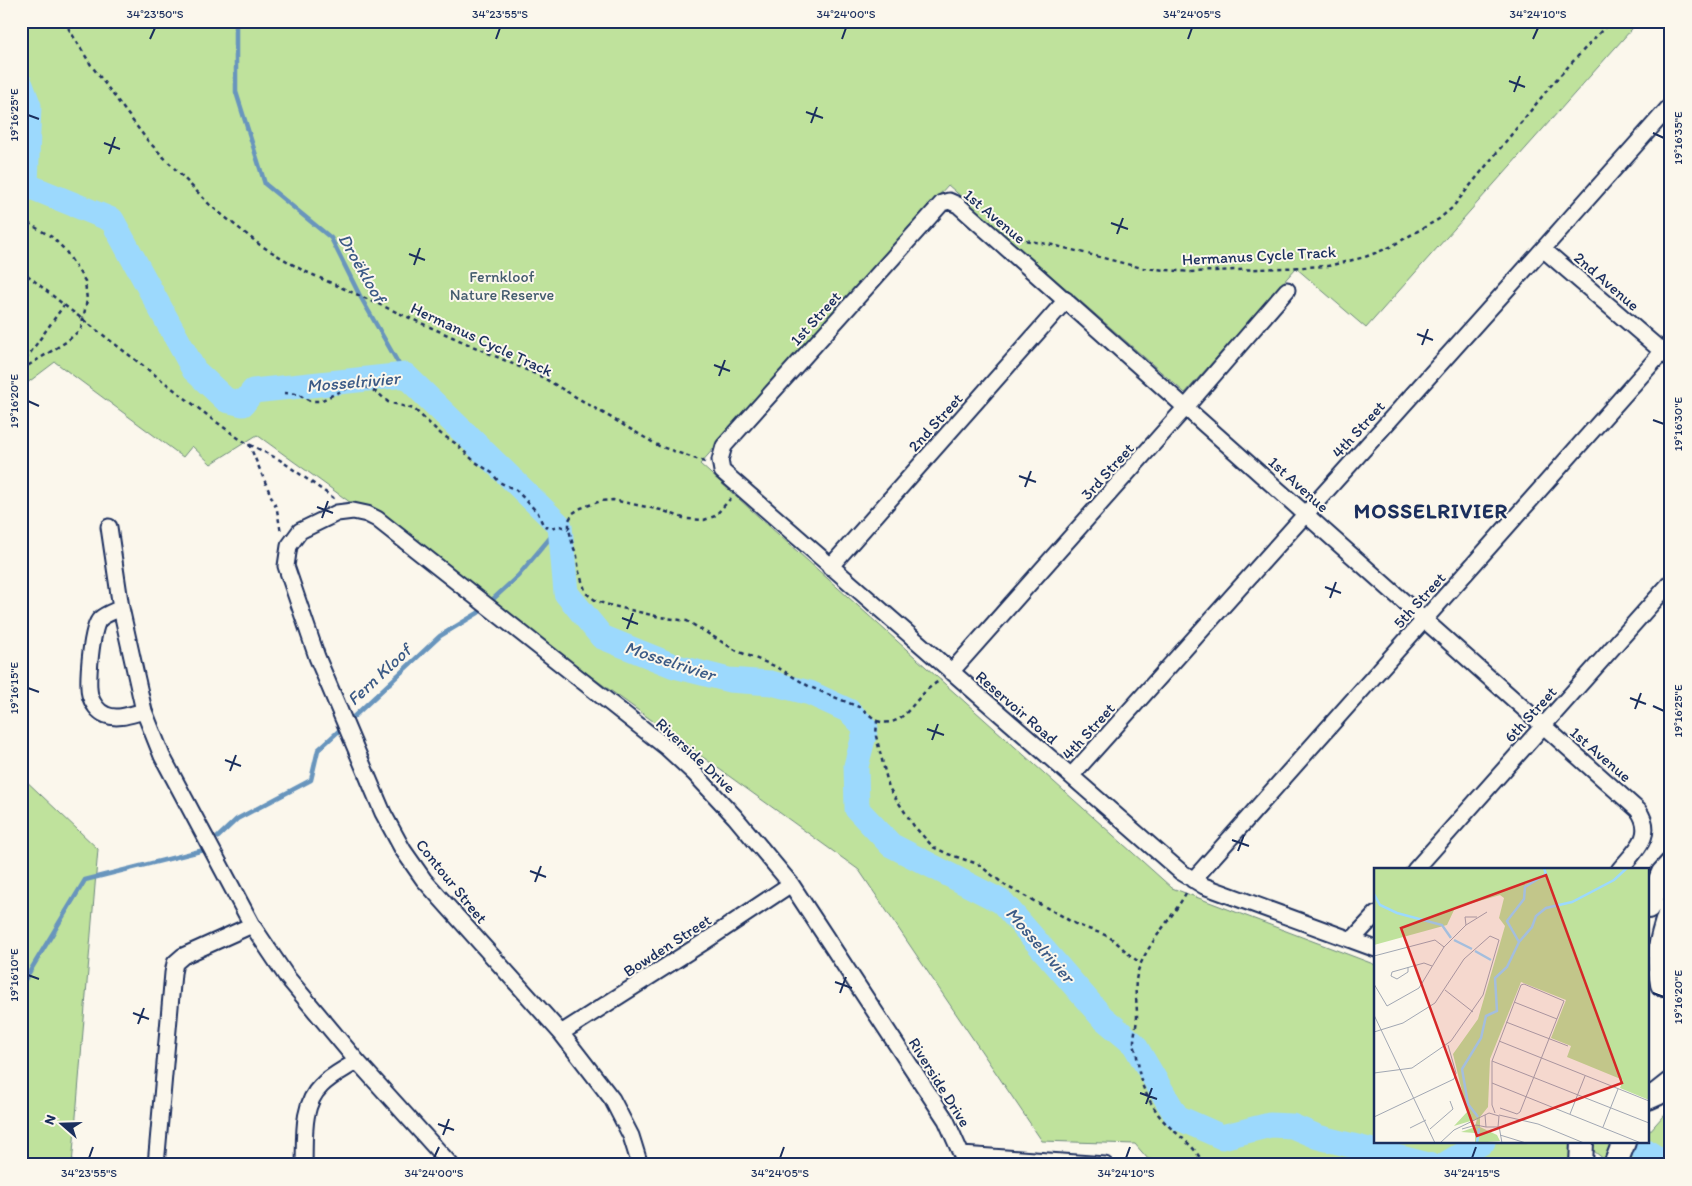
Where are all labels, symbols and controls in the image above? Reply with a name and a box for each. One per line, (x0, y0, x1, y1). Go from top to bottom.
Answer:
text: 34°23'50"S (126, 7, 184, 21)
text: 34°23'55"S (472, 7, 528, 21)
text: 34°24'00"S (817, 7, 876, 21)
text: 34°24'05"S (1163, 7, 1221, 21)
text: 34°24'10"S (1509, 7, 1567, 21)
text: 19°16'25"E (7, 88, 21, 142)
text: 19°16'35"E (1671, 111, 1685, 165)
street label: 1st Avenue (960, 185, 1030, 248)
water label: Droëkloof (333, 229, 392, 309)
street label: Hermanus Cycle Track (1182, 242, 1337, 269)
street label: 2nd Avenue (1570, 248, 1643, 315)
park label: Fernkloof Nature Reserve (450, 267, 555, 304)
street label: 1st Street (786, 287, 845, 349)
street label: Hermanus Cycle Track (408, 298, 556, 381)
water label: Mosselrivier (306, 367, 402, 397)
text: 19°16'20"E (7, 374, 21, 428)
street label: 2nd Street (904, 389, 967, 456)
text: 19°16'30"E (1671, 396, 1685, 451)
street label: 4th Street (1328, 397, 1389, 462)
street label: 3rd Street (1077, 439, 1138, 504)
street label: 1st Avenue (1264, 452, 1333, 517)
district label: MOSSELRIVIER (1354, 498, 1508, 523)
street label: 5th Street (1389, 568, 1449, 632)
water label: Mosselrivier (622, 636, 720, 686)
water label: Fern Kloof (342, 638, 418, 710)
text: 19°16'15"E (7, 661, 21, 714)
street label: Reservoir Road (972, 667, 1062, 748)
street label: 6th Street (1500, 682, 1560, 746)
text: 19°16'25"E (1671, 684, 1685, 738)
street label: 4th Street (1058, 699, 1119, 764)
street label: Riverside Drive (652, 714, 740, 797)
street label: 1st Avenue (1566, 723, 1635, 786)
street label: Contour Street (412, 835, 491, 927)
inset map (1374, 868, 1650, 1144)
water label: Mosselrivier (1001, 903, 1080, 989)
street label: Bowden Street (620, 910, 715, 981)
text: 19°16'10"E (7, 948, 21, 1002)
text: 19°16'20"E (1671, 970, 1685, 1024)
street label: Riverside Drive (905, 1034, 975, 1131)
north arrow (38, 1098, 88, 1148)
text: N (41, 1112, 60, 1127)
text: 34°23'55"S (61, 1166, 117, 1180)
text: 34°24'00"S (405, 1166, 464, 1180)
text: 34°24'05"S (751, 1166, 809, 1180)
text: 34°24'10"S (1097, 1166, 1155, 1180)
text: 34°24'15"S (1444, 1166, 1500, 1180)

